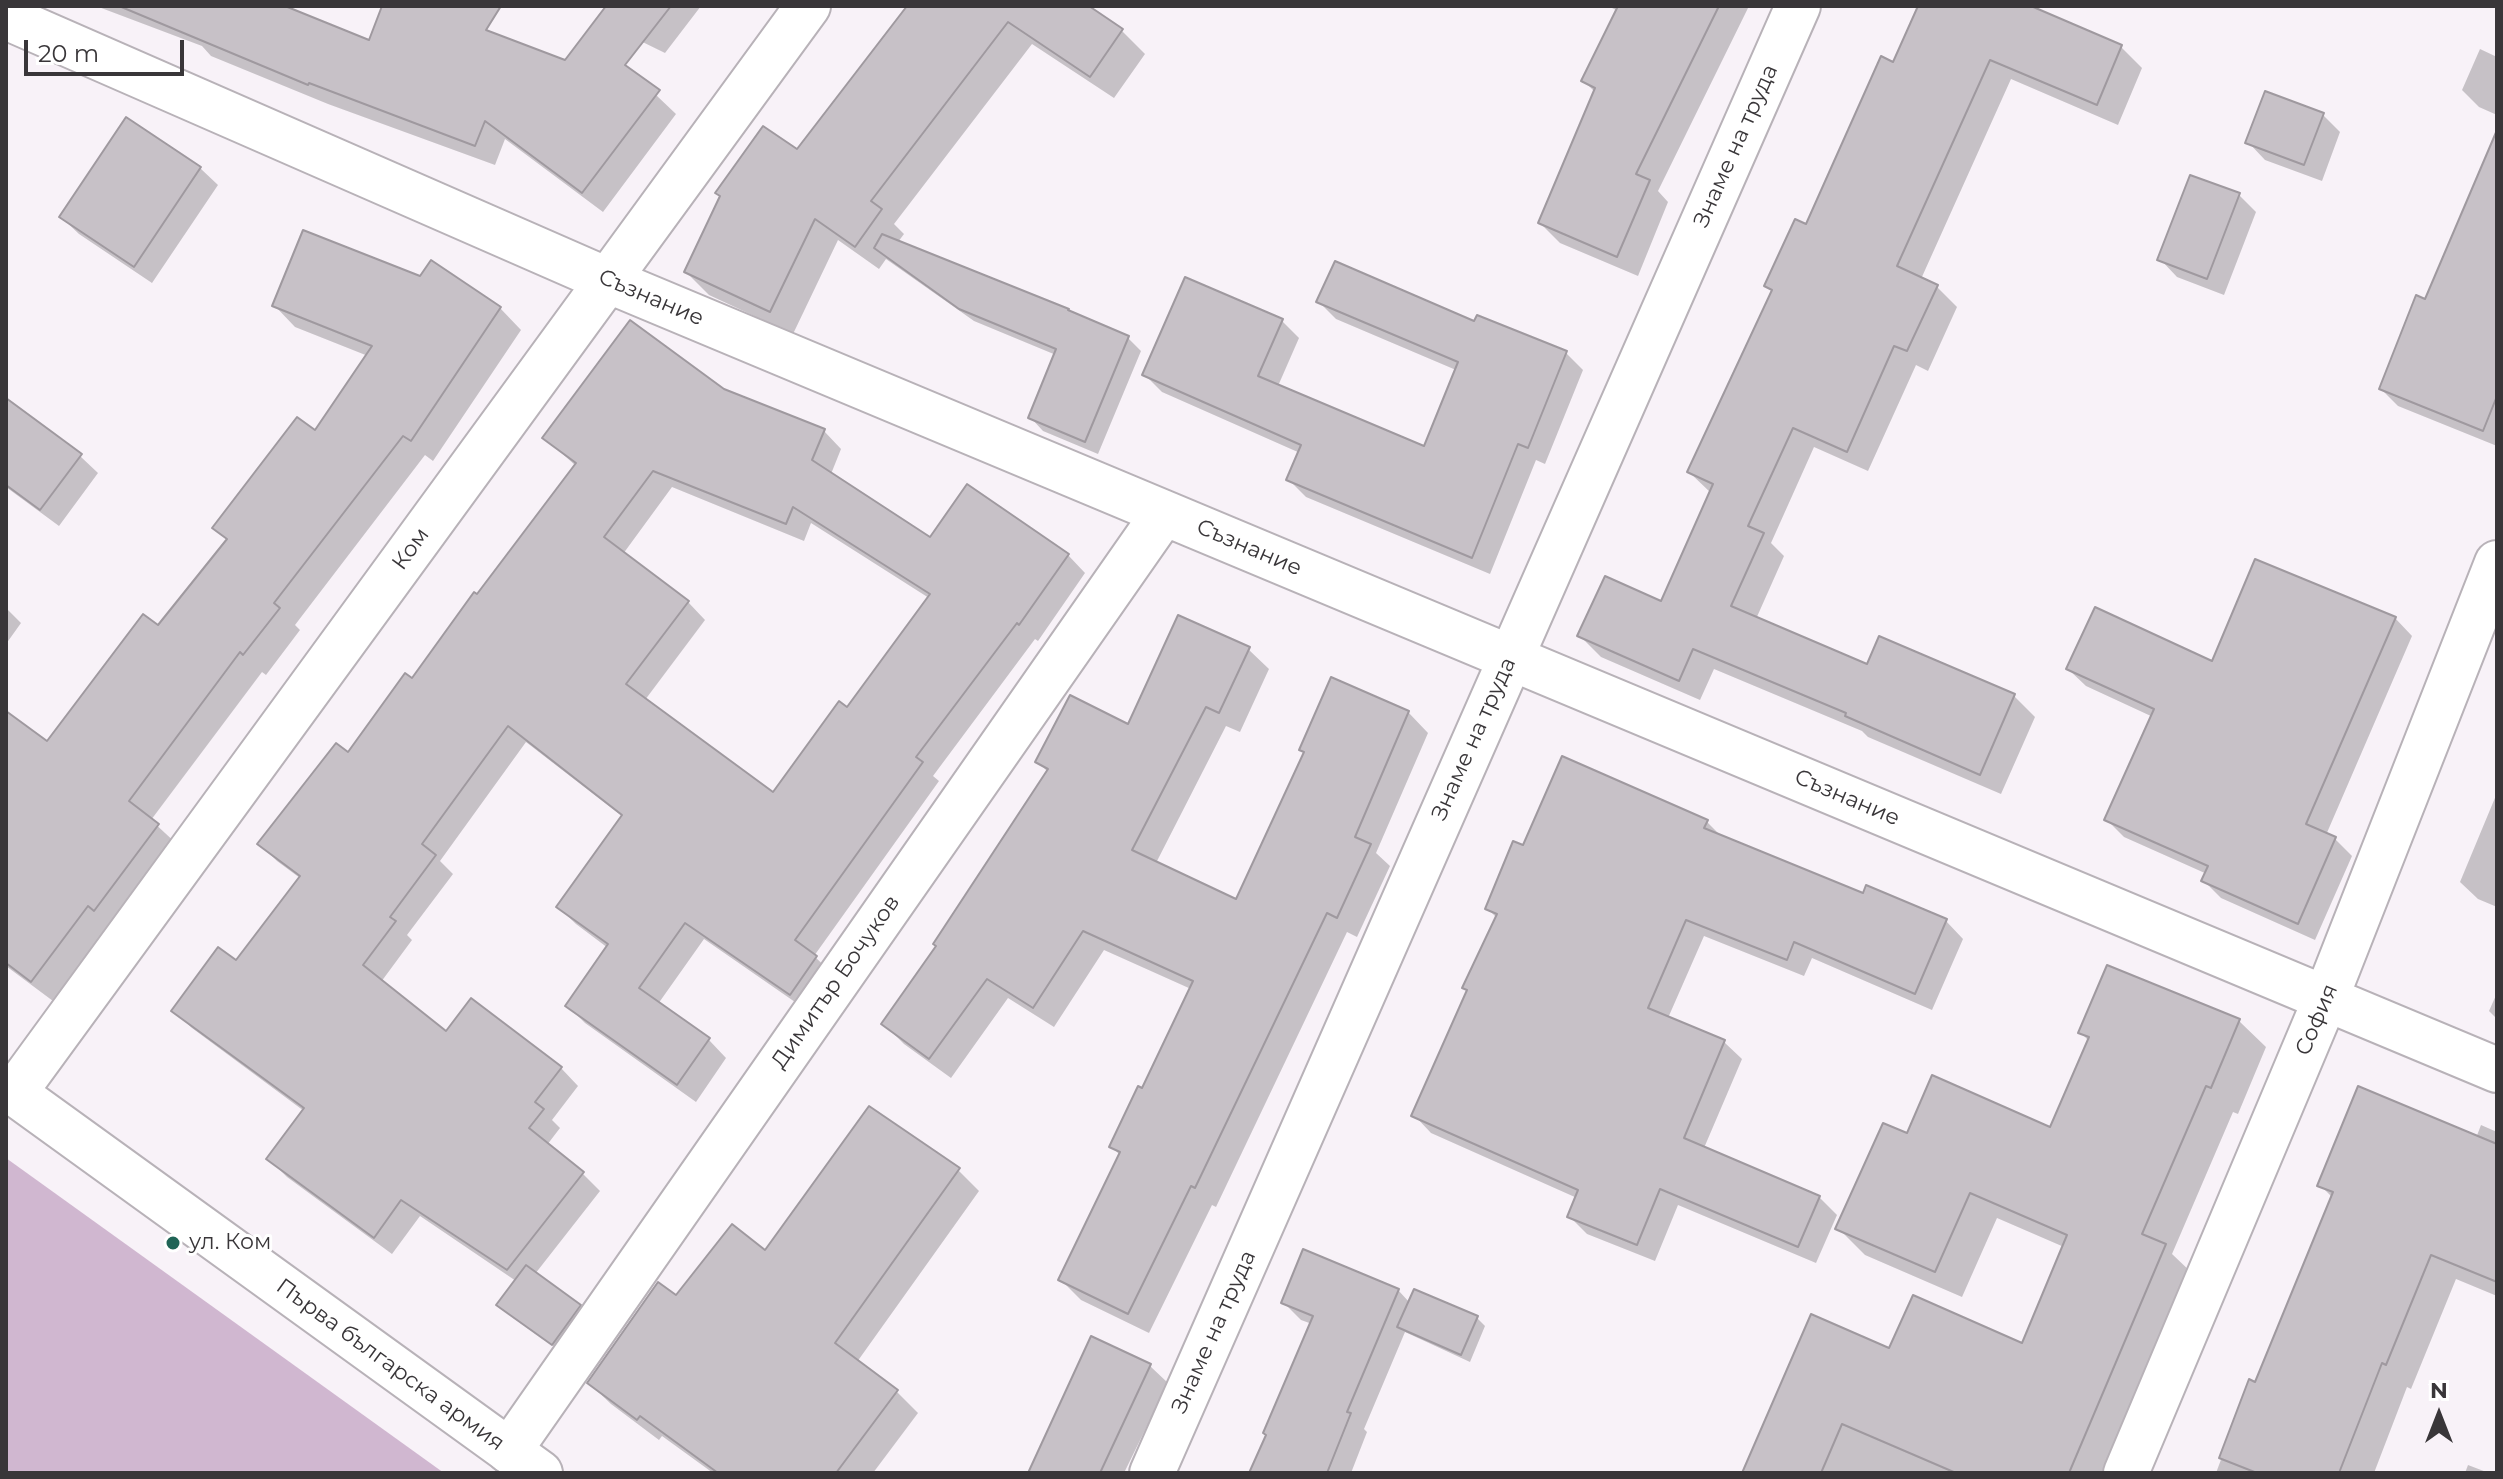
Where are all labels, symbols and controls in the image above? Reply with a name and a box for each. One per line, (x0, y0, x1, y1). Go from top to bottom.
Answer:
scale bar (28, 24, 188, 74)
text: 20 m (38, 39, 99, 68)
street label: Знаме на труда (1688, 60, 1784, 232)
street label: Съзнание (594, 264, 708, 332)
street label: Съзнание (1192, 514, 1306, 582)
street label: Ком (387, 523, 435, 575)
street label: Знаме на труда (1426, 653, 1522, 825)
street label: Съзнание (1790, 764, 1904, 832)
street label: Димитър Бочуков (766, 890, 906, 1074)
street label: София (2290, 980, 2344, 1060)
place label: ул. Ком (189, 1230, 271, 1256)
marker: ул. Ком (164, 1234, 182, 1252)
street label: Знаме на труда (1166, 1246, 1262, 1418)
street label: Първа българска армия (271, 1273, 509, 1457)
north arrow (2399, 1375, 2479, 1455)
text: N (2430, 1377, 2448, 1404)

